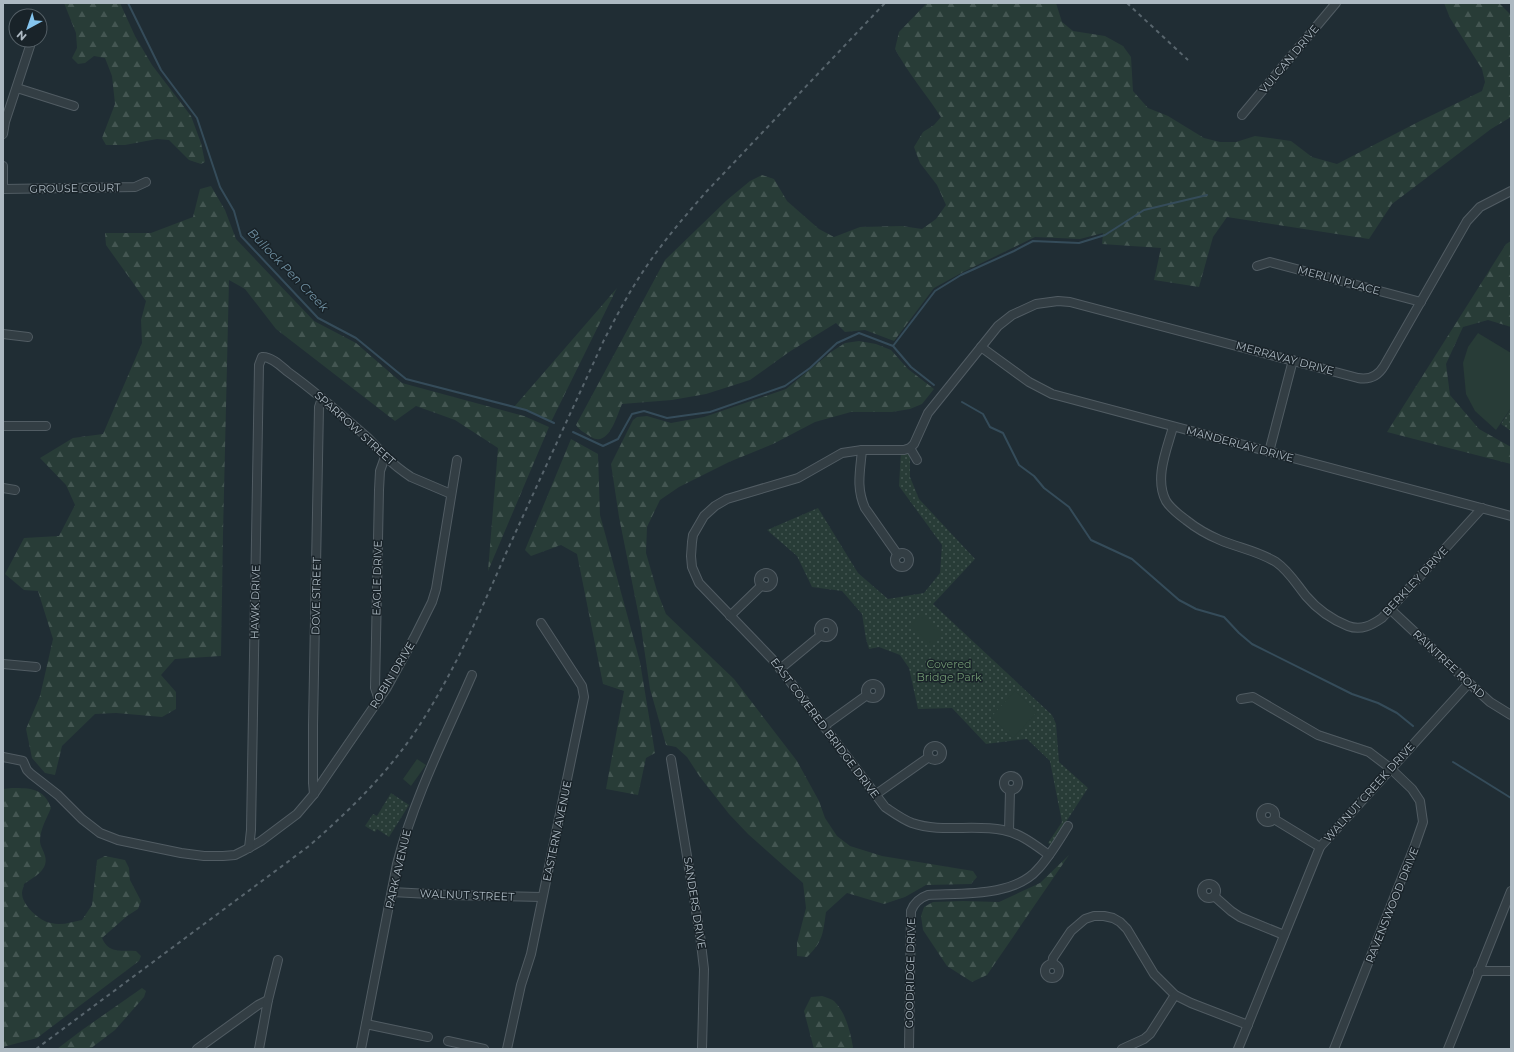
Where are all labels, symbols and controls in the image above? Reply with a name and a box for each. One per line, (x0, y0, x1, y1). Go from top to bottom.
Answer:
north arrow (8, 8, 48, 48)
street label: VULCAN DRIVE (1256, 22, 1322, 96)
text: N (14, 27, 29, 44)
street label: GROUSE COURT (29, 180, 121, 196)
water label: Bullock Pen Creek (245, 225, 333, 315)
street label: MERLIN PLACE (1296, 262, 1382, 298)
street label: MERRAVAY DRIVE (1234, 338, 1336, 378)
street label: SPARROW STREET (312, 388, 399, 468)
street label: MANDERLAY DRIVE (1185, 423, 1295, 465)
street label: EAGLE DRIVE (369, 540, 385, 616)
street label: BERKLEY DRIVE (1379, 543, 1451, 619)
street label: DOVE STREET (308, 556, 324, 635)
street label: HAWK DRIVE (247, 565, 263, 639)
street label: RAINTREE ROAD (1410, 627, 1488, 701)
street label: ROBIN DRIVE (367, 639, 417, 711)
street label: EAST COVERED BRIDGE DRIVE (768, 655, 882, 801)
park label: Covered Bridge Park (916, 657, 982, 684)
street label: WALNUT CREEK DRIVE (1321, 739, 1417, 845)
street label: EASTERN AVENUE (539, 779, 575, 883)
street label: PARK AVENUE (382, 828, 414, 910)
street label: RAVENSWOOD DRIVE (1362, 845, 1422, 965)
street label: SANDERS DRIVE (681, 856, 709, 950)
street label: WALNUT STREET (419, 886, 515, 904)
street label: GOODRIDGE DRIVE (902, 918, 918, 1028)

